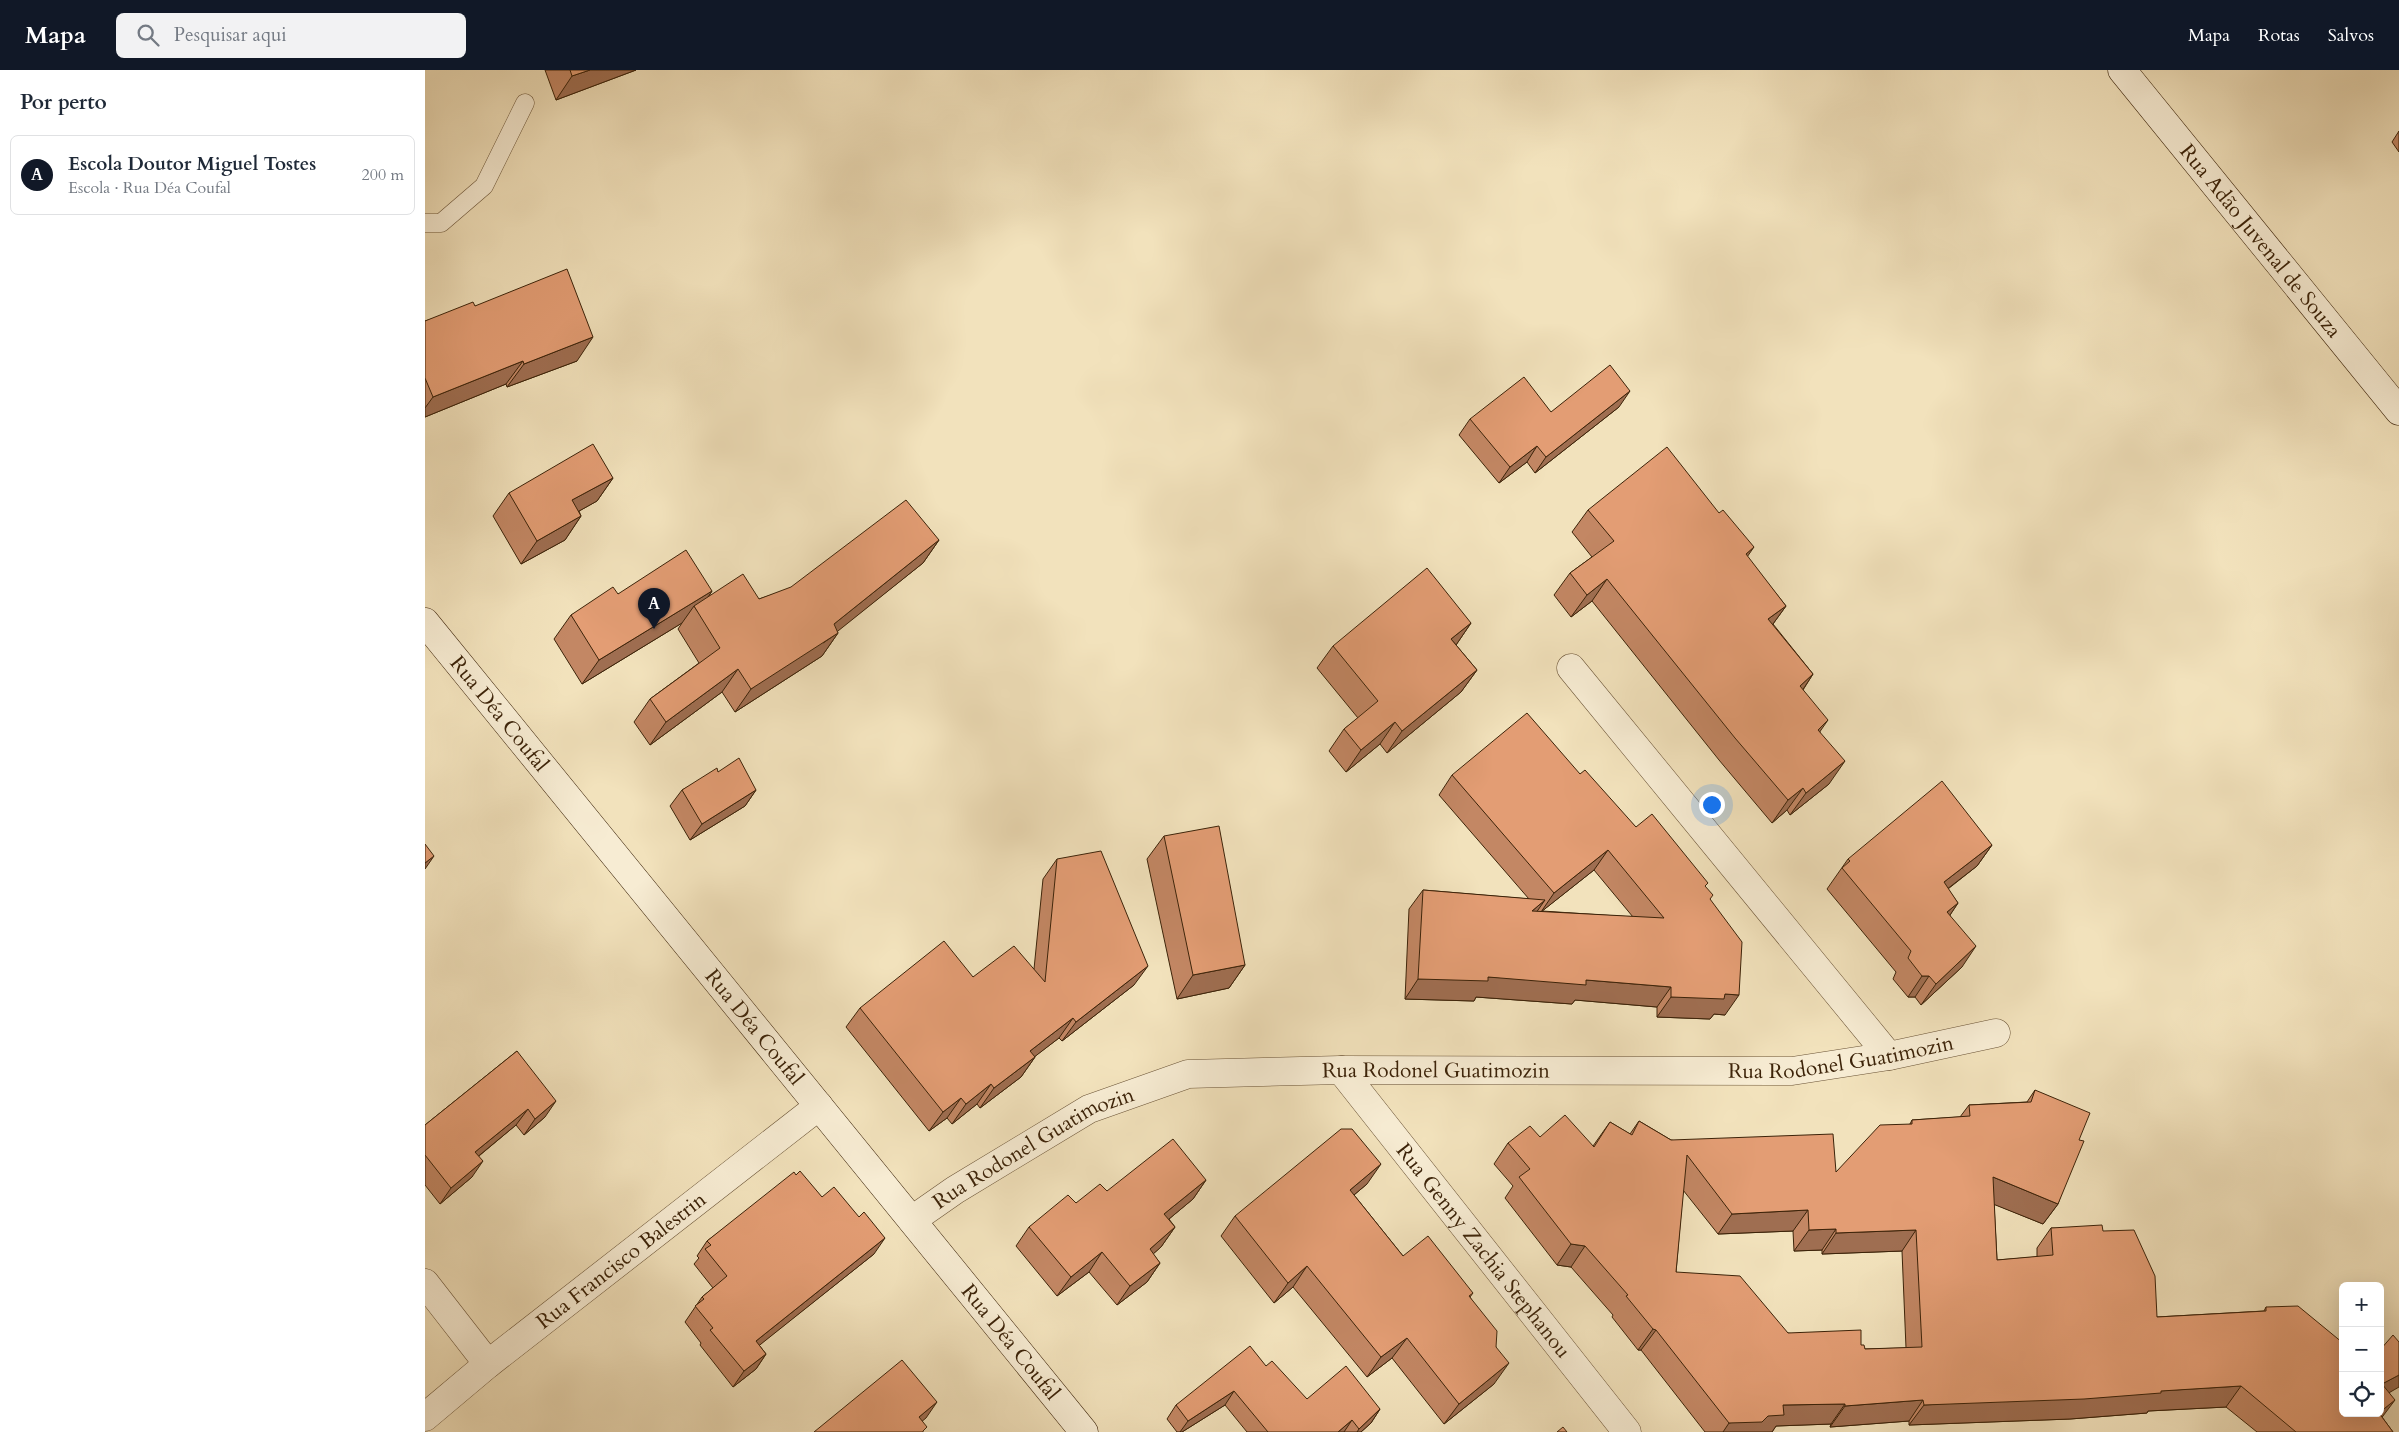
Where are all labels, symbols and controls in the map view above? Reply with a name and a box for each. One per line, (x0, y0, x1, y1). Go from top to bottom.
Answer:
search box (116, 13, 466, 58)
text: Mapa (25, 19, 86, 52)
icon: search (134, 21, 162, 49)
text: Pesquisar aqui (174, 22, 287, 48)
text: Mapa (2188, 23, 2230, 48)
text: Rotas (2258, 23, 2300, 48)
text: Salvos (2328, 23, 2374, 48)
text: Por perto (20, 88, 107, 117)
street label: Rua Adão Juvenal de Souza (2173, 138, 2348, 344)
text: Escola Doutor Miguel Tostes (68, 151, 316, 177)
text: A (31, 164, 43, 186)
text: 200 m (362, 164, 404, 186)
text: Escola · Rua Déa Coufal (68, 177, 231, 199)
pin: A (638, 588, 670, 629)
street label: Rua Déa Coufal (443, 649, 556, 778)
your location (1699, 792, 1725, 818)
street label: Rua Déa Coufal (698, 963, 810, 1091)
street label: Rua Rodonel Guatimozin (1728, 1028, 1956, 1086)
street label: Rua Rodonel Guatimozin (1322, 1055, 1550, 1085)
street label: Rua Rodonel Guatimozin (927, 1080, 1138, 1216)
street label: Rua Genny Zachia Stephanou (1390, 1137, 1578, 1364)
street label: Rua Francisco Balestrin (530, 1185, 712, 1336)
street label: Rua Déa Coufal (955, 1278, 1067, 1406)
map controls (2339, 1282, 2384, 1417)
button: + (2339, 1282, 2384, 1327)
button: − (2339, 1327, 2384, 1372)
button: locate (2339, 1372, 2384, 1417)

